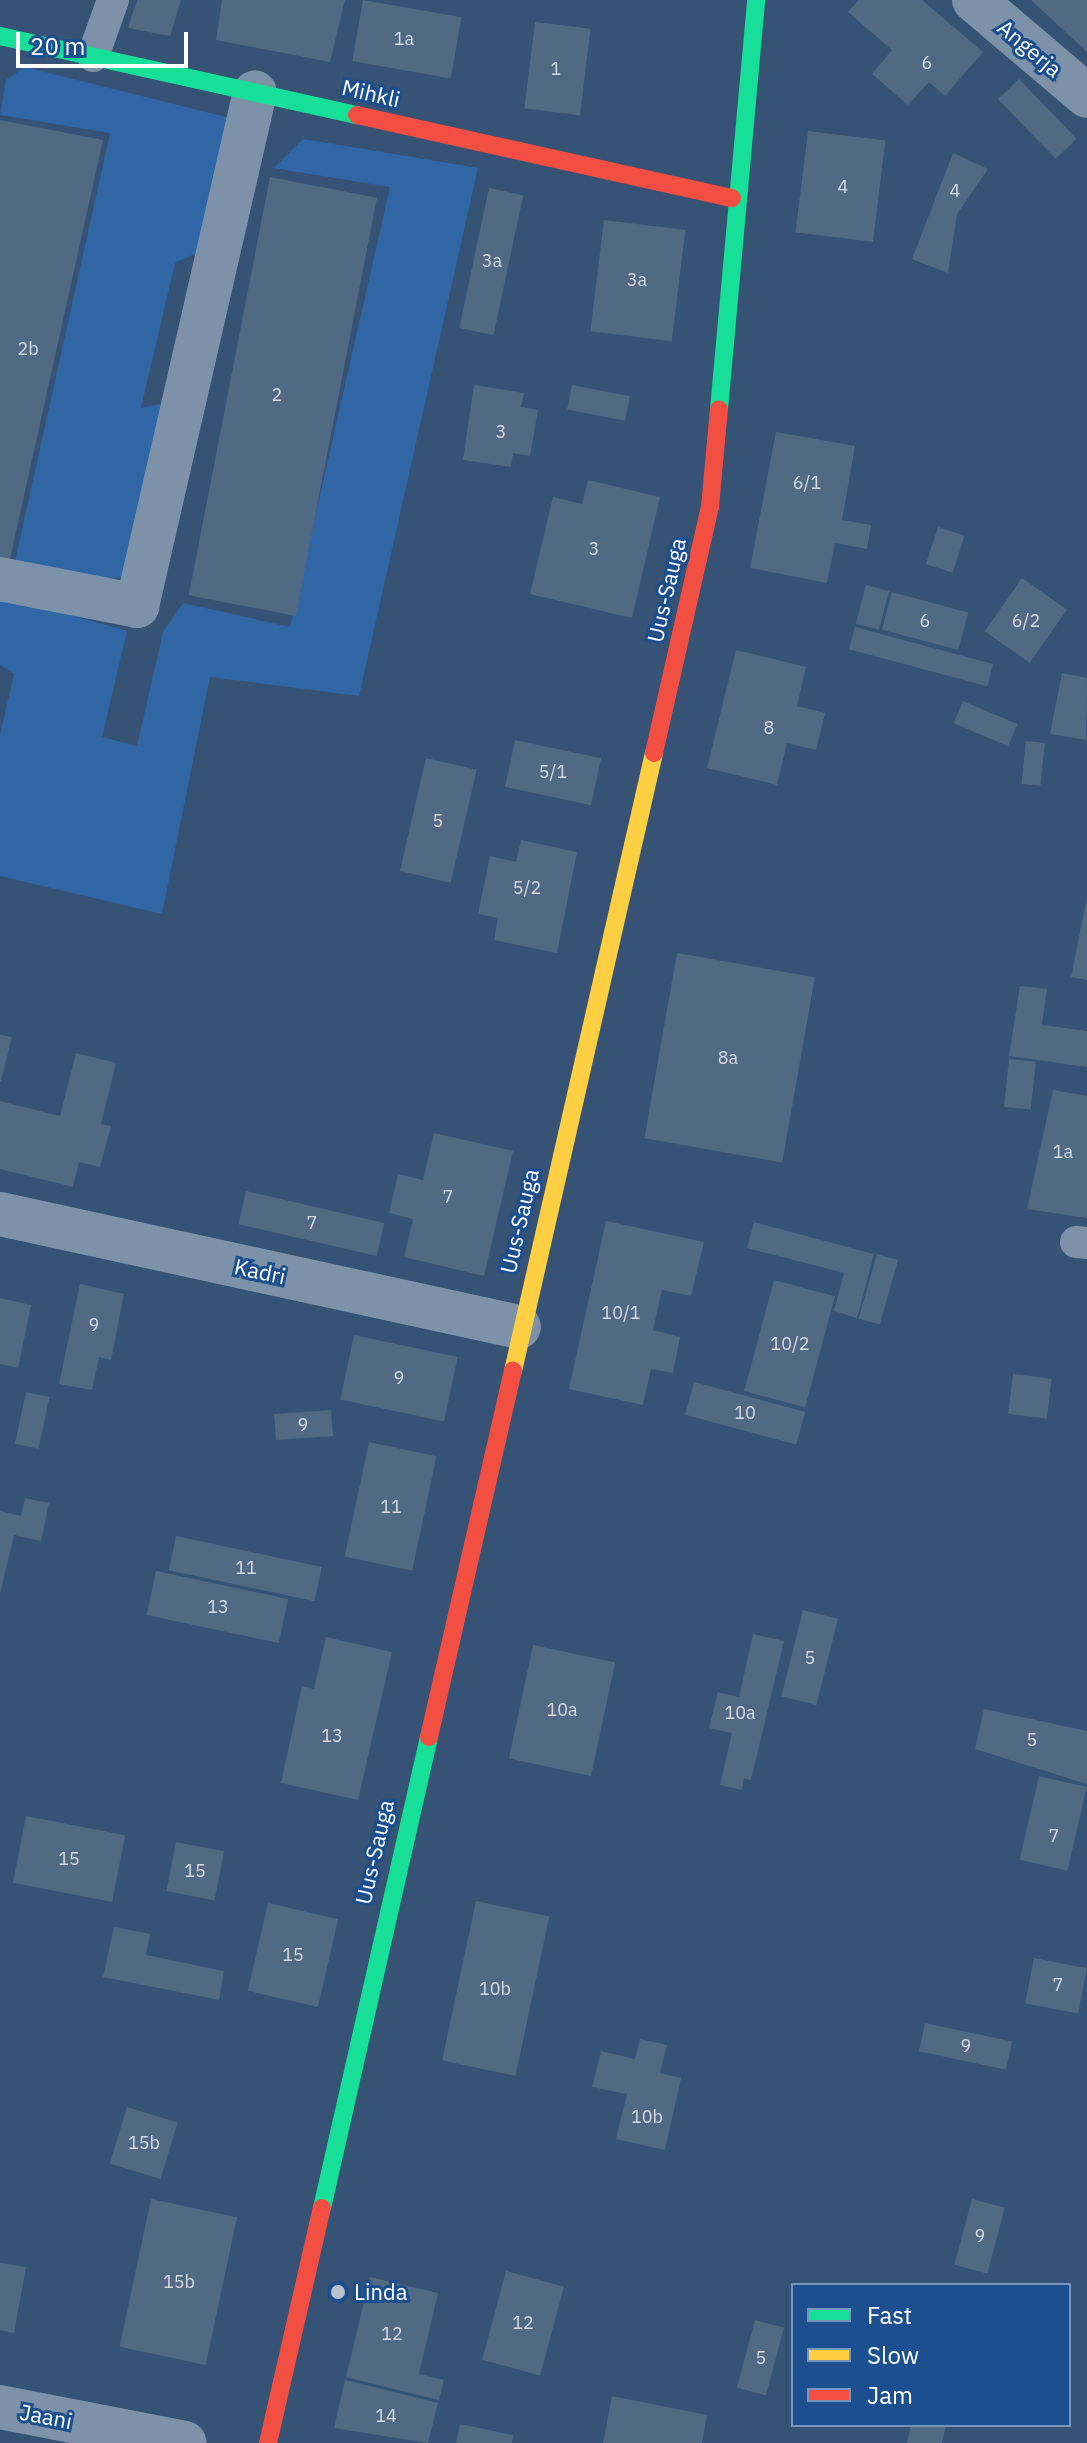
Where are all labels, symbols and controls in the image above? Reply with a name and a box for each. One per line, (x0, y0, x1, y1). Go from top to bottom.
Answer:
street label: Angerja (993, 14, 1067, 82)
scale bar (20, 16, 192, 66)
house number: 1a (394, 28, 414, 50)
text: 20 m (30, 30, 85, 62)
house number: 6 (922, 52, 932, 74)
house number: 1 (551, 58, 561, 80)
street label: Mihkli (339, 74, 403, 112)
house number: 4 (838, 176, 848, 198)
house number: 4 (950, 180, 960, 202)
house number: 3a (482, 250, 502, 272)
house number: 3a (627, 269, 647, 291)
house number: 2b (17, 338, 39, 360)
house number: 2 (272, 384, 282, 406)
house number: 3 (496, 421, 506, 443)
house number: 6/1 (793, 472, 821, 494)
street label: Uus-Sauga (641, 535, 691, 645)
house number: 3 (589, 538, 599, 560)
house number: 6 (920, 610, 930, 632)
house number: 6/2 (1012, 610, 1040, 632)
house number: 8 (764, 717, 774, 739)
house number: 5/1 (539, 761, 567, 783)
house number: 5 (433, 810, 443, 832)
house number: 5/2 (513, 877, 541, 899)
house number: 8a (718, 1047, 738, 1069)
house number: 1a (1053, 1141, 1073, 1163)
street label: Uus-Sauga (494, 1166, 544, 1276)
house number: 7 (443, 1186, 453, 1208)
house number: 7 (307, 1212, 317, 1234)
street label: Kadri (232, 1253, 288, 1289)
house number: 10/1 (601, 1302, 641, 1324)
house number: 9 (89, 1314, 99, 1336)
house number: 10/2 (770, 1333, 810, 1355)
house number: 9 (394, 1367, 404, 1389)
house number: 10 (734, 1402, 756, 1424)
house number: 9 (298, 1414, 308, 1436)
house number: 11 (380, 1496, 402, 1518)
house number: 11 (235, 1557, 257, 1579)
house number: 13 (207, 1596, 229, 1618)
house number: 5 (805, 1647, 815, 1669)
house number: 10a (546, 1699, 578, 1721)
house number: 10a (724, 1702, 756, 1724)
house number: 13 (321, 1725, 343, 1747)
house number: 5 (1027, 1729, 1037, 1751)
street label: Uus-Sauga (349, 1797, 399, 1907)
house number: 7 (1049, 1825, 1059, 1847)
house number: 15 (58, 1848, 80, 1870)
house number: 15 (184, 1860, 206, 1882)
house number: 15 (282, 1944, 304, 1966)
house number: 7 (1053, 1974, 1063, 1996)
house number: 10b (479, 1978, 511, 2000)
house number: 9 (961, 2035, 971, 2057)
house number: 10b (631, 2106, 663, 2128)
house number: 15b (128, 2132, 160, 2154)
house number: 9 (975, 2225, 985, 2247)
house number: 15b (163, 2271, 195, 2293)
place label: Linda (354, 2279, 408, 2305)
marker: Linda (329, 2283, 347, 2301)
legend (791, 2283, 1071, 2427)
text: Fast (867, 2299, 912, 2331)
house number: 12 (512, 2312, 534, 2334)
house number: 12 (381, 2323, 403, 2345)
text: Slow (867, 2339, 919, 2371)
house number: 5 (756, 2347, 766, 2369)
text: Jam (867, 2379, 913, 2411)
street label: Jaani (18, 2398, 74, 2434)
house number: 14 (375, 2405, 397, 2427)

